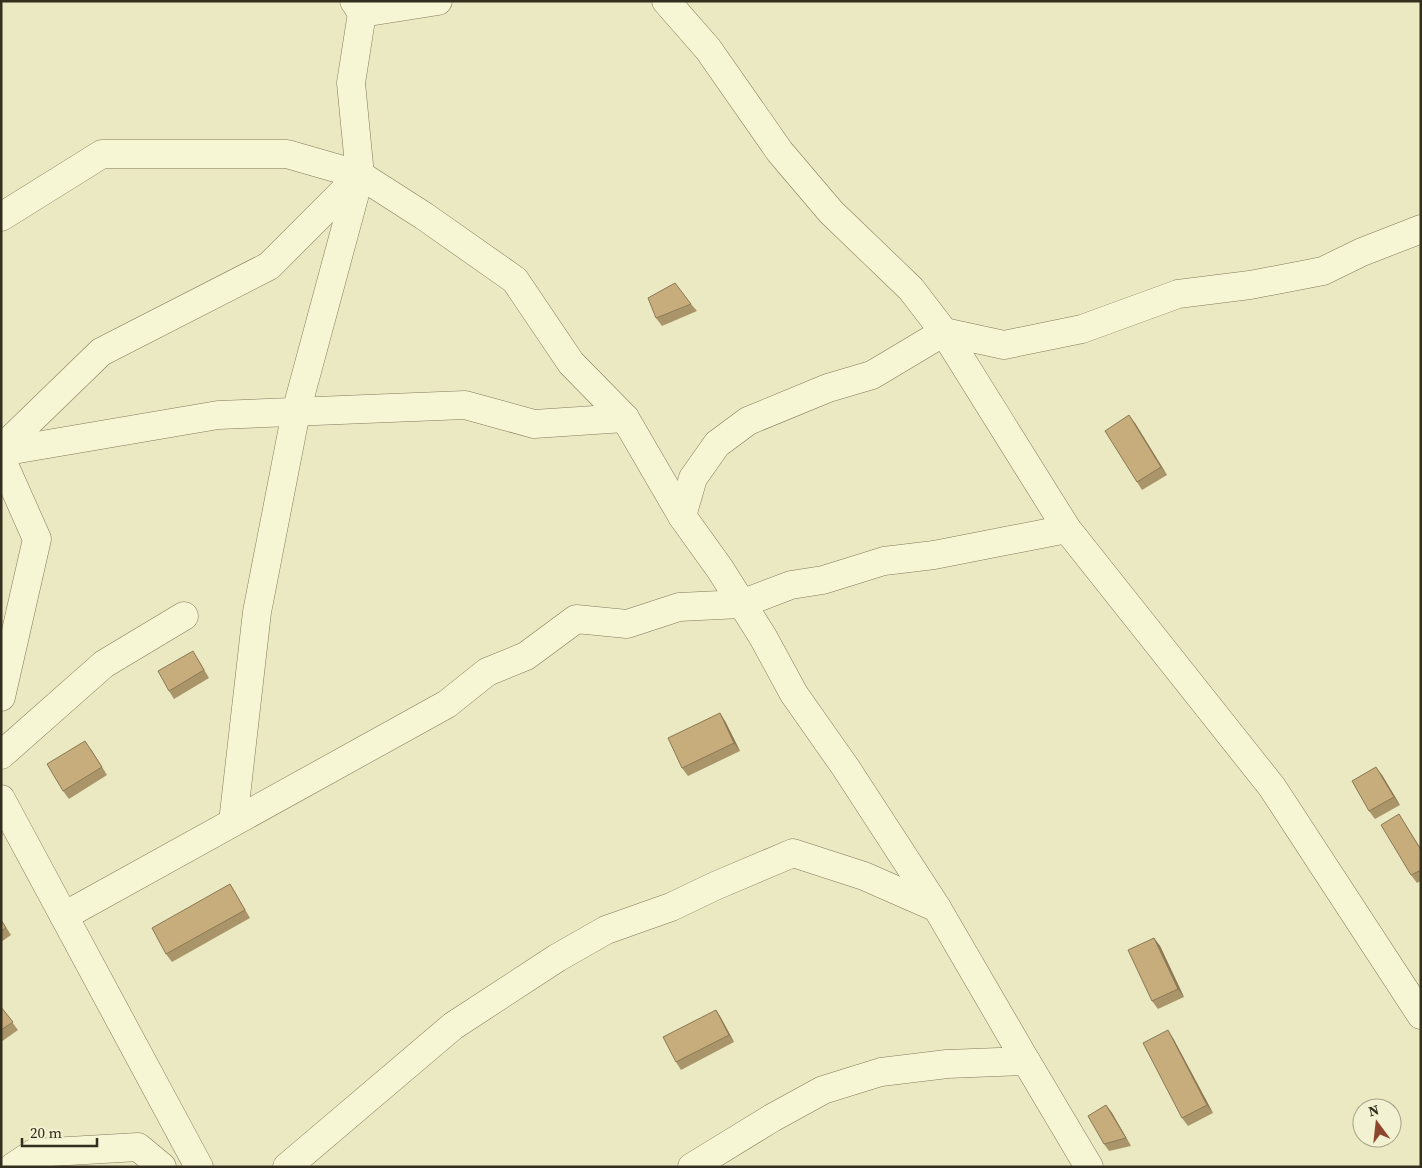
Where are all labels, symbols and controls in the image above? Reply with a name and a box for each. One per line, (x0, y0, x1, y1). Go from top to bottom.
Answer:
north arrow (1352, 1098, 1402, 1148)
text: N (1366, 1099, 1381, 1121)
scale bar (22, 1116, 98, 1148)
text: 20 m (30, 1122, 62, 1143)

